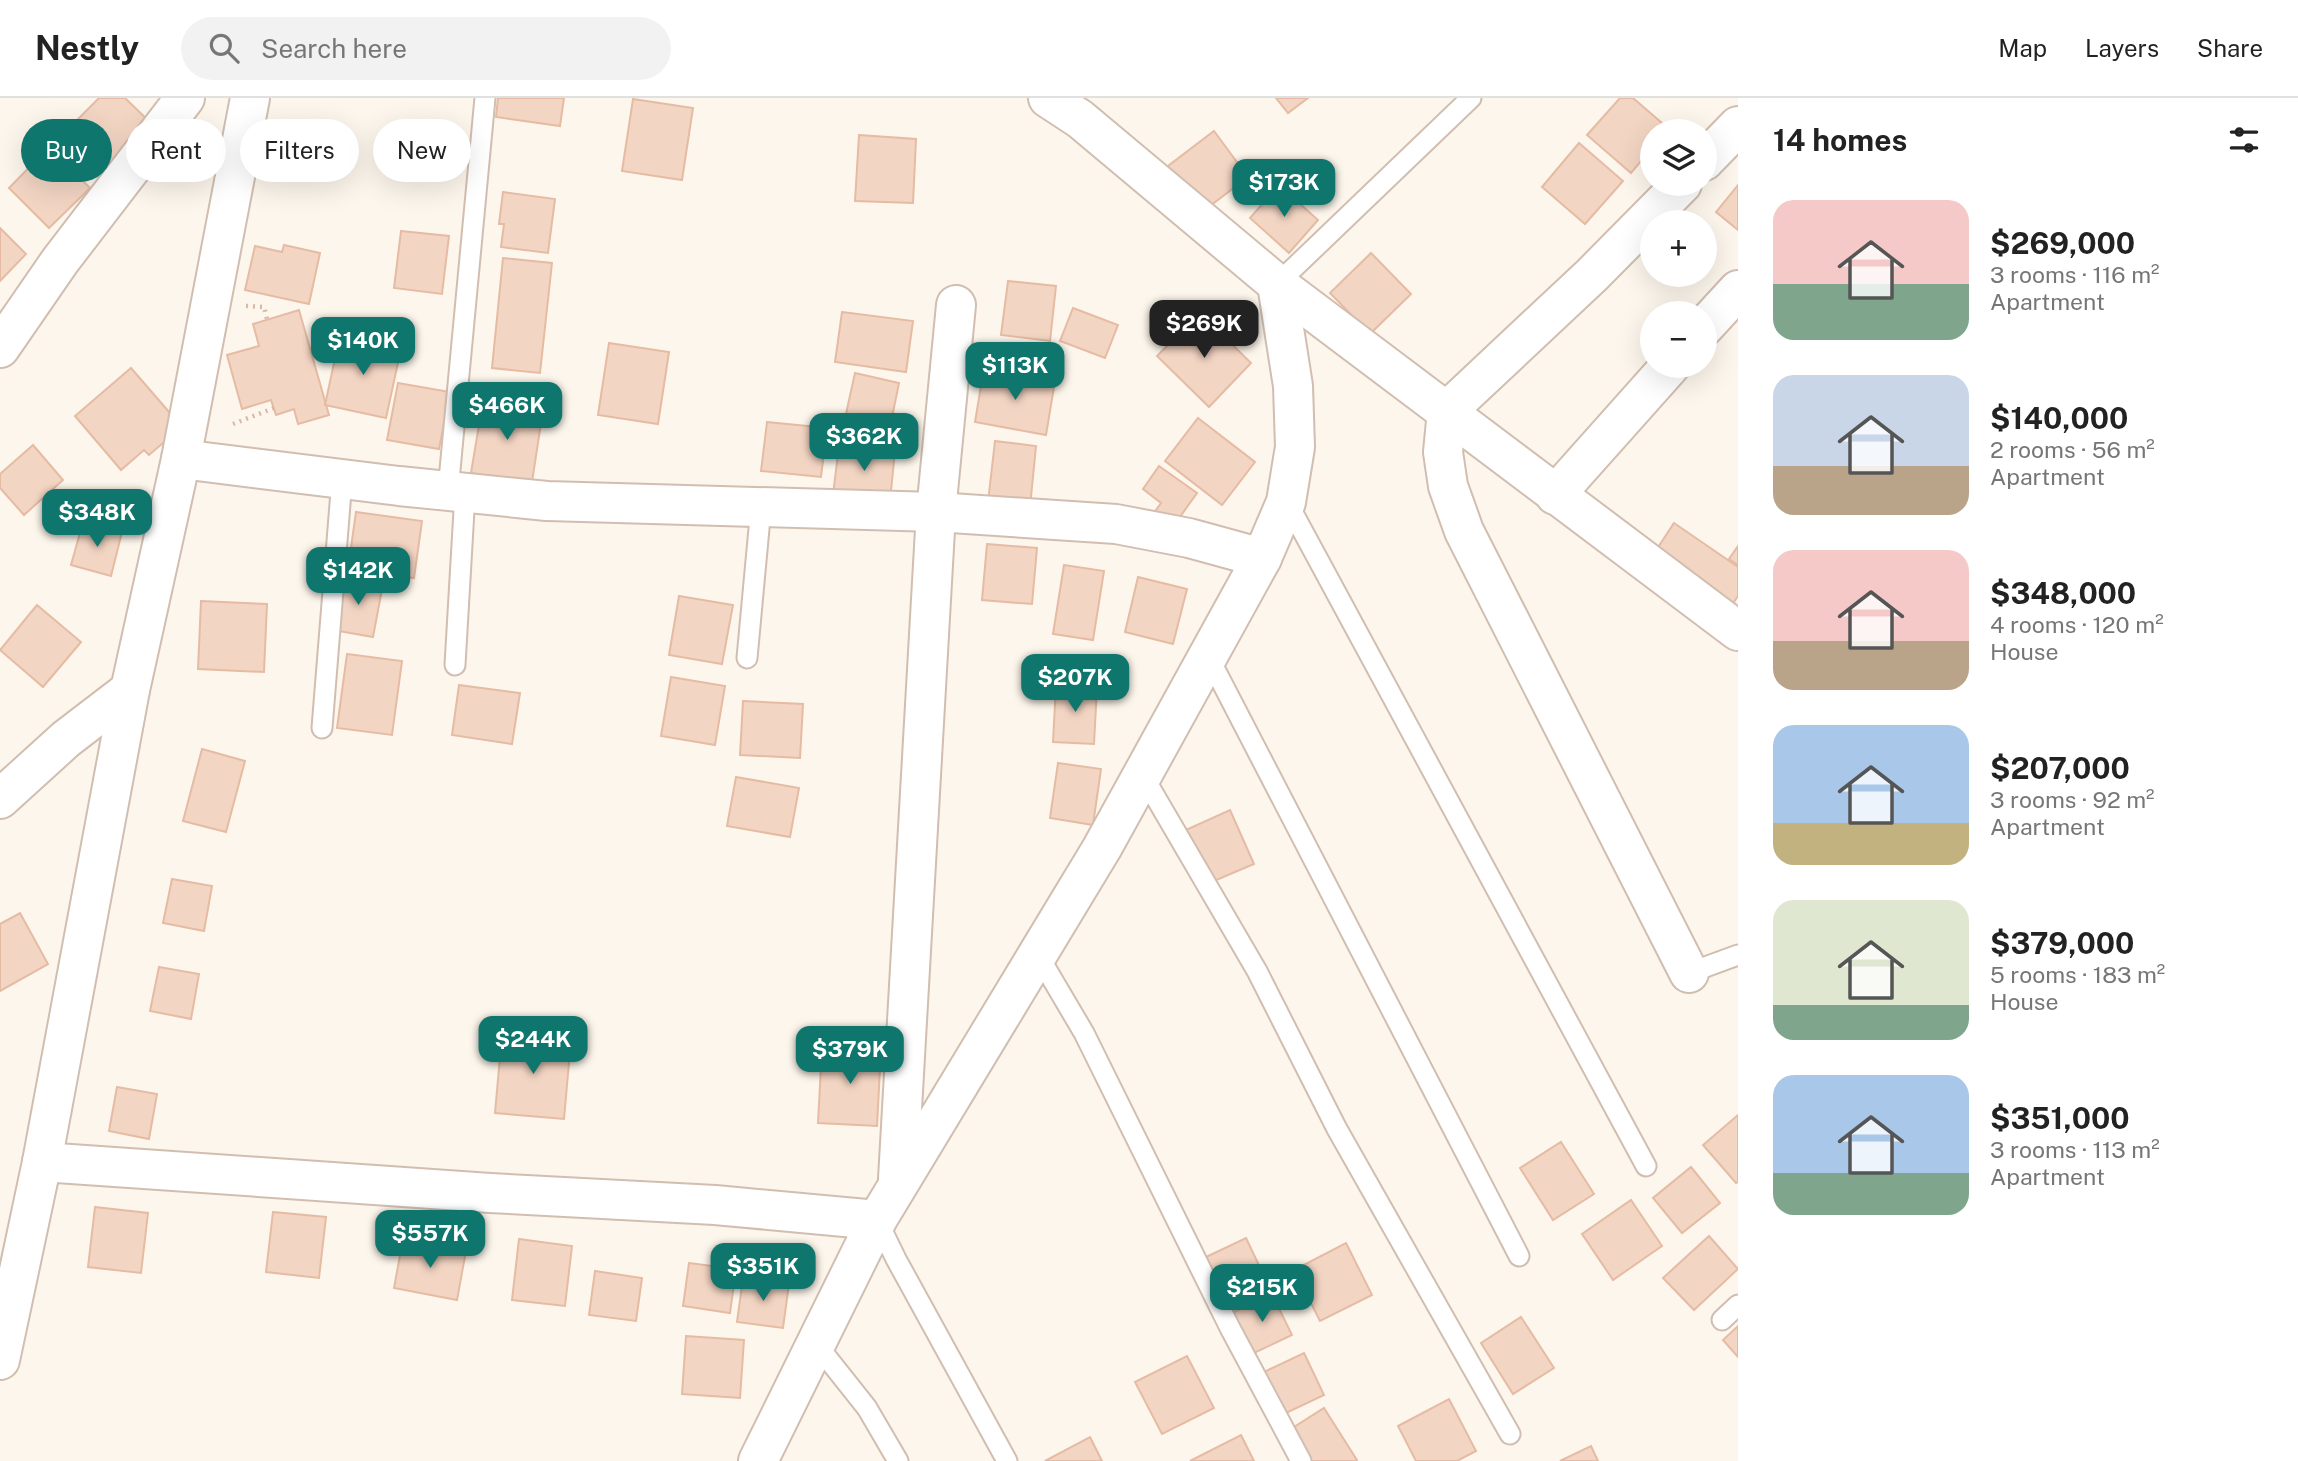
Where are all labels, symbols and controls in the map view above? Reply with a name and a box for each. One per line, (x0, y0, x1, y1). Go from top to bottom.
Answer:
search box (181, 17, 671, 80)
text: Nestly (35, 29, 139, 67)
icon: search (205, 29, 243, 67)
text: Search here (261, 33, 407, 64)
text: Map (1998, 34, 2047, 62)
text: Layers (2085, 34, 2159, 62)
text: Share (2197, 34, 2263, 62)
chip: Buy (21, 119, 112, 182)
chip: Rent (126, 119, 226, 182)
chip: Filters (240, 119, 359, 182)
chip: New (373, 119, 471, 182)
map controls (1640, 119, 1717, 378)
button: layers (1640, 119, 1717, 196)
icon: filters (2225, 121, 2263, 159)
text: 14 homes (1773, 122, 1907, 158)
pin: $173K (1235, 159, 1333, 219)
text: $173K (1248, 168, 1320, 195)
button: + (1640, 210, 1717, 287)
text: $269,000 (1990, 225, 2135, 261)
icon: home (1829, 228, 1913, 312)
text: 3 rooms · 116 m² (1990, 261, 2160, 288)
text: Apartment (1990, 288, 2105, 315)
pin: $269K (1155, 300, 1253, 360)
button: − (1640, 301, 1717, 378)
text: $269K (1165, 309, 1243, 336)
pin: $140K (314, 317, 412, 377)
text: $140K (327, 326, 399, 353)
pin: $113K (966, 342, 1064, 402)
text: $113K (981, 351, 1049, 378)
pin: $466K (458, 382, 556, 442)
text: $466K (468, 391, 546, 418)
text: $140,000 (1990, 400, 2128, 436)
icon: home (1829, 403, 1913, 487)
pin: $362K (815, 414, 913, 473)
text: $362K (825, 422, 903, 449)
text: 2 rooms · 56 m² (1990, 436, 2155, 463)
text: Apartment (1990, 463, 2105, 490)
pin: $348K (48, 490, 146, 549)
text: $348K (58, 498, 136, 525)
pin: $142K (309, 547, 407, 607)
text: $142K (322, 556, 394, 583)
text: $348,000 (1990, 575, 2136, 611)
icon: home (1829, 578, 1913, 662)
text: 4 rooms · 120 m² (1990, 611, 2164, 638)
text: House (1990, 638, 2058, 665)
pin: $207K (1026, 654, 1124, 714)
text: $207K (1037, 663, 1113, 690)
text: $207,000 (1990, 750, 2130, 786)
icon: home (1829, 753, 1913, 837)
text: 3 rooms · 92 m² (1990, 786, 2155, 813)
text: Apartment (1990, 813, 2105, 840)
text: $379,000 (1990, 925, 2134, 961)
icon: home (1829, 928, 1913, 1012)
text: 5 rooms · 183 m² (1990, 961, 2165, 988)
text: House (1990, 988, 2058, 1015)
pin: $244K (484, 1016, 582, 1076)
text: $244K (495, 1025, 571, 1052)
pin: $379K (801, 1026, 899, 1086)
text: $379K (812, 1035, 888, 1062)
text: $351,000 (1990, 1100, 2130, 1136)
icon: home (1829, 1103, 1913, 1187)
text: 3 rooms · 113 m² (1990, 1136, 2160, 1163)
text: Apartment (1990, 1163, 2105, 1190)
pin: $557K (381, 1210, 479, 1270)
text: $557K (391, 1219, 469, 1246)
pin: $351K (714, 1244, 812, 1303)
text: $351K (727, 1252, 799, 1279)
pin: $215K (1213, 1264, 1311, 1324)
text: $215K (1226, 1273, 1298, 1300)

